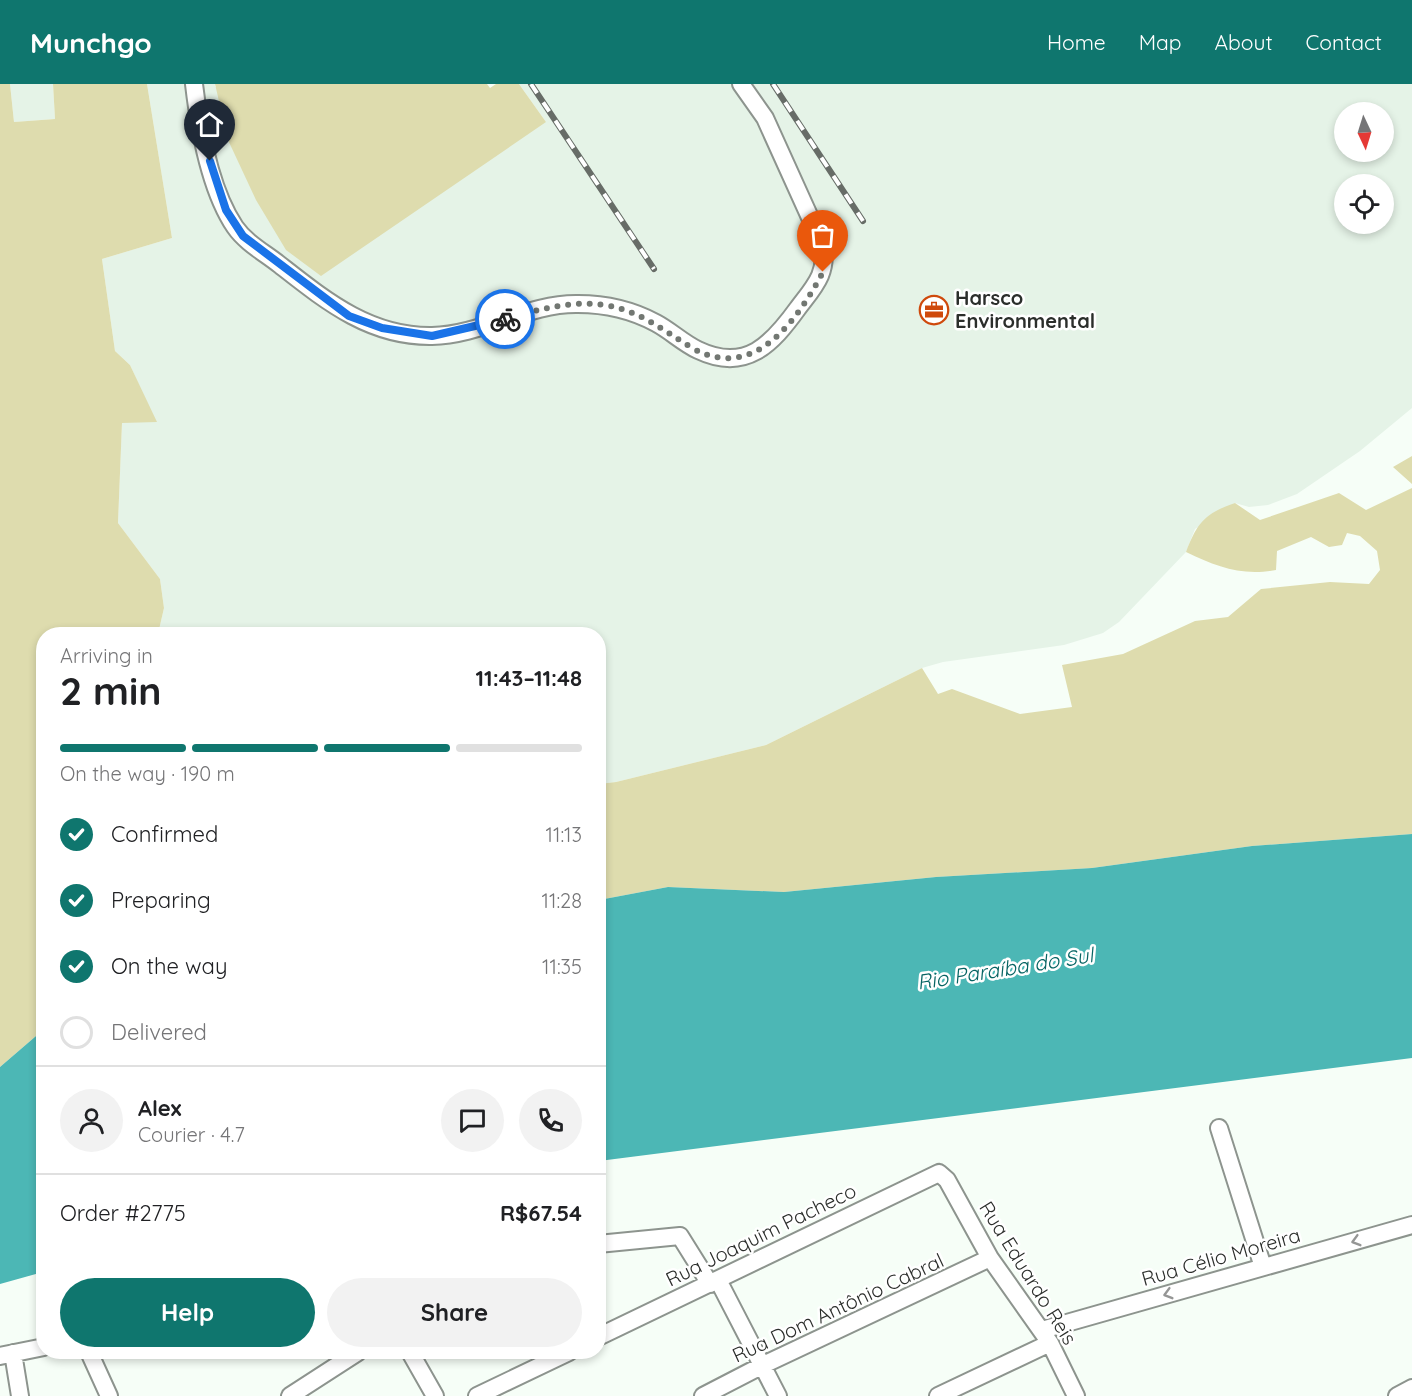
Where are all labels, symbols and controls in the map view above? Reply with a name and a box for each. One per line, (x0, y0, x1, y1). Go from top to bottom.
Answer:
text: Munchgo (30, 25, 152, 60)
text: Home (1047, 29, 1106, 55)
text: Map (1139, 29, 1182, 55)
text: About (1215, 29, 1273, 55)
text: Contact (1306, 29, 1382, 55)
pin (184, 99, 235, 161)
north arrow (1334, 102, 1394, 162)
map controls (1334, 102, 1394, 234)
icon: home (193, 108, 226, 141)
button: locate (1334, 174, 1394, 234)
pin (797, 210, 848, 272)
icon: bag (806, 219, 839, 252)
place label: Harsco Environmental (955, 285, 1095, 333)
courier (475, 289, 535, 349)
office icon: Harsco Environmental (918, 294, 950, 326)
icon: bike (489, 303, 522, 336)
text: Arriving in (60, 643, 153, 668)
text: 11:43–11:48 (476, 664, 582, 692)
text: 2 min (60, 666, 162, 715)
text: On the way · 190 m (60, 761, 235, 786)
icon: check (60, 818, 93, 851)
text: Confirmed (111, 820, 218, 848)
text: 11:13 (546, 822, 582, 847)
icon: check (60, 884, 93, 917)
text: Preparing (111, 886, 211, 914)
text: 11:28 (542, 888, 582, 913)
water label: Rio Paraíba do Sul (915, 941, 1097, 995)
icon: check (60, 950, 93, 983)
text: On the way (111, 952, 227, 980)
text: 11:35 (542, 954, 582, 979)
text: Delivered (111, 1018, 207, 1046)
button: person (60, 1089, 123, 1152)
button: chat (441, 1089, 504, 1152)
button: phone (519, 1089, 582, 1152)
text: Alex (138, 1094, 181, 1122)
text: Courier · 4.7 (138, 1122, 245, 1147)
street label: Rua Joaquim Pacheco (662, 1178, 860, 1292)
street label: Rua Eduardo Reis (974, 1196, 1083, 1349)
text: Order #2775 (60, 1199, 186, 1227)
text: R$67.54 (500, 1199, 582, 1227)
street label: Rua Célio Moreira (1139, 1222, 1303, 1291)
one-way arrow (1351, 1234, 1362, 1246)
street label: Rua Dom Antônio Cabral (728, 1247, 948, 1368)
button: Help (60, 1278, 315, 1347)
button: Share (327, 1278, 582, 1347)
one-way arrow (1163, 1287, 1174, 1299)

